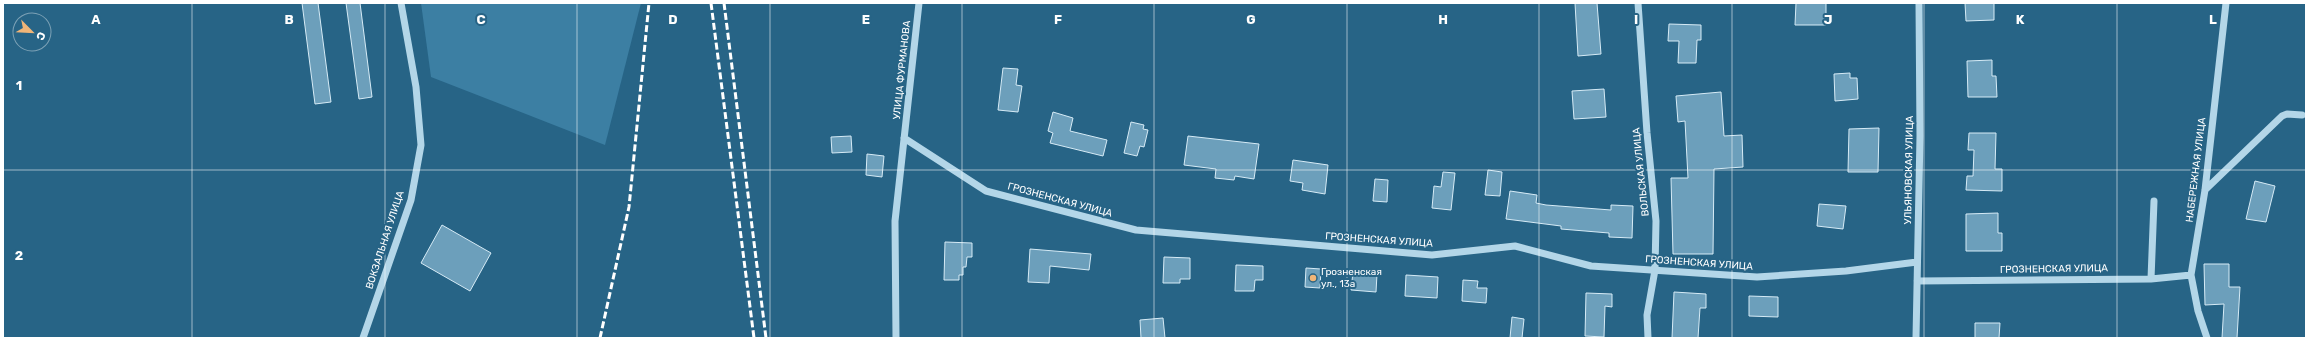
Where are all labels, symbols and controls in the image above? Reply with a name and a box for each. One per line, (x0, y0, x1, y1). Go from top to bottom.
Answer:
north arrow (12, 12, 52, 52)
text: A (91, 12, 101, 27)
text: B (284, 12, 294, 27)
text: C (476, 12, 486, 27)
text: D (668, 12, 678, 27)
text: E (862, 12, 870, 27)
text: F (1054, 12, 1062, 27)
text: G (1246, 12, 1256, 27)
text: H (1438, 12, 1448, 27)
text: I (1634, 12, 1638, 27)
text: J (1824, 12, 1832, 27)
text: K (2016, 12, 2025, 27)
text: L (2209, 12, 2217, 27)
street label: УЛИЦА ФУРМАНОВА (891, 20, 913, 120)
text: С (33, 30, 48, 42)
text: 1 (16, 78, 22, 93)
street label: УЛЬЯНОВСКАЯ УЛИЦА (1902, 115, 1916, 224)
street label: НАБЕРЕЖНАЯ УЛИЦА (2184, 117, 2208, 223)
street label: ВОЛЬСКАЯ УЛИЦА (1630, 127, 1652, 217)
street label: ГРОЗНЕНСКАЯ УЛИЦА (1006, 180, 1114, 220)
street label: ВОКЗАЛЬНАЯ УЛИЦА (363, 189, 407, 291)
street label: ГРОЗНЕНСКАЯ УЛИЦА (1325, 230, 1434, 250)
text: 2 (15, 248, 23, 263)
street label: ГРОЗНЕНСКАЯ УЛИЦА (1645, 253, 1754, 273)
street label: ГРОЗНЕНСКАЯ УЛИЦА (2000, 262, 2108, 276)
place label: Грозненская ул., 13а (1321, 266, 1382, 290)
marker: Грозненская ул., 13а (1308, 273, 1318, 283)

